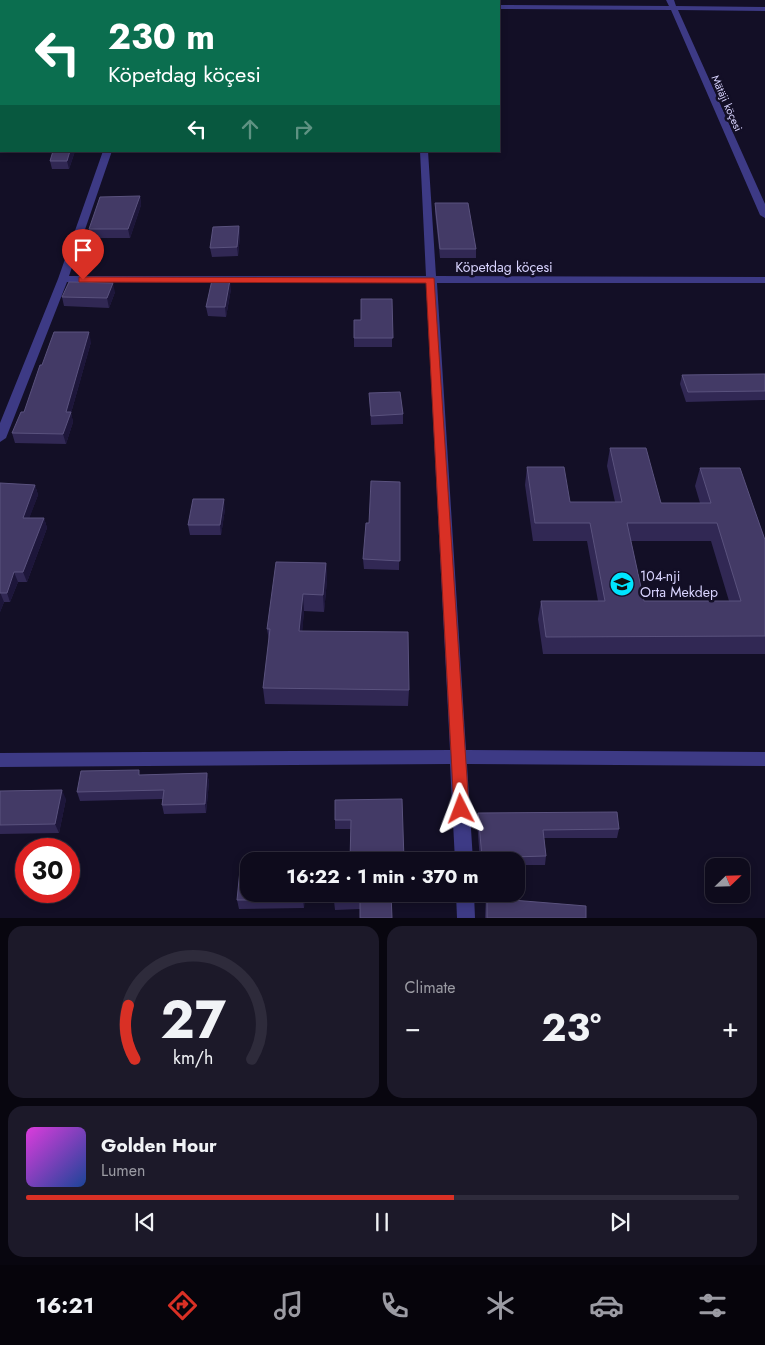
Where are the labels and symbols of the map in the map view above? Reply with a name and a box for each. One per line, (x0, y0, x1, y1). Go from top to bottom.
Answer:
street label: Mätäji köçesi (707, 72, 747, 134)
pin (62, 229, 104, 280)
street label: Köpetdag köçesi (455, 257, 553, 277)
place label: 104-nji Orta Mekdep (640, 566, 718, 602)
school or university icon: 104-nji Orta Mekdep (609, 571, 635, 597)
position arrow (434, 782, 486, 834)
speed limit sign: 30 (15, 838, 80, 903)
north arrow (705, 858, 750, 902)

